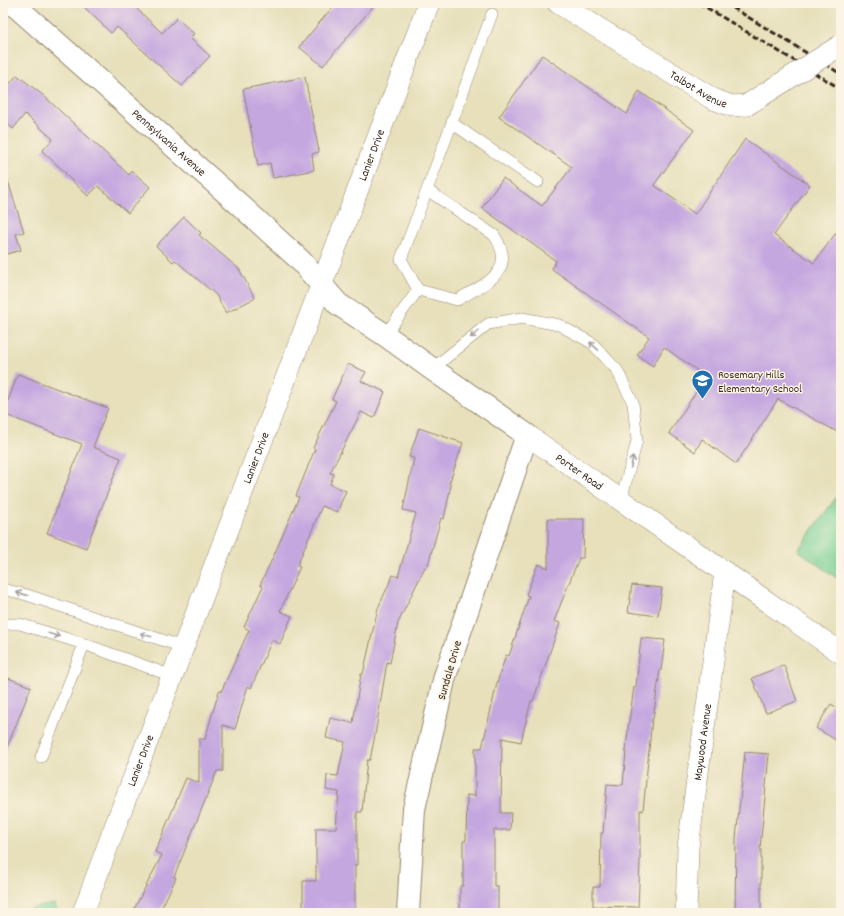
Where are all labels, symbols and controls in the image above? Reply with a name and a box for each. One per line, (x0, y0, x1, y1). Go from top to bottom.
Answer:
street label: Talbot Avenue (666, 67, 729, 113)
street label: Pennsylvania Avenue (127, 106, 209, 181)
street label: Lanier Drive (355, 127, 390, 184)
one-way arrow (470, 330, 481, 339)
one-way arrow (589, 341, 599, 351)
place label: Rosemary Hills Elementary School (718, 367, 802, 398)
school or university icon: Rosemary Hills Elementary School (690, 368, 716, 401)
street label: Lanier Drive (239, 430, 275, 486)
street label: Porter Road (551, 450, 606, 495)
one-way arrow (628, 456, 636, 469)
one-way arrow (16, 590, 29, 598)
one-way arrow (140, 631, 153, 638)
one-way arrow (48, 632, 61, 639)
street label: Sundale Drive (434, 639, 467, 702)
street label: Maywood Avenue (690, 703, 717, 782)
street label: Lanier Drive (124, 733, 159, 789)

